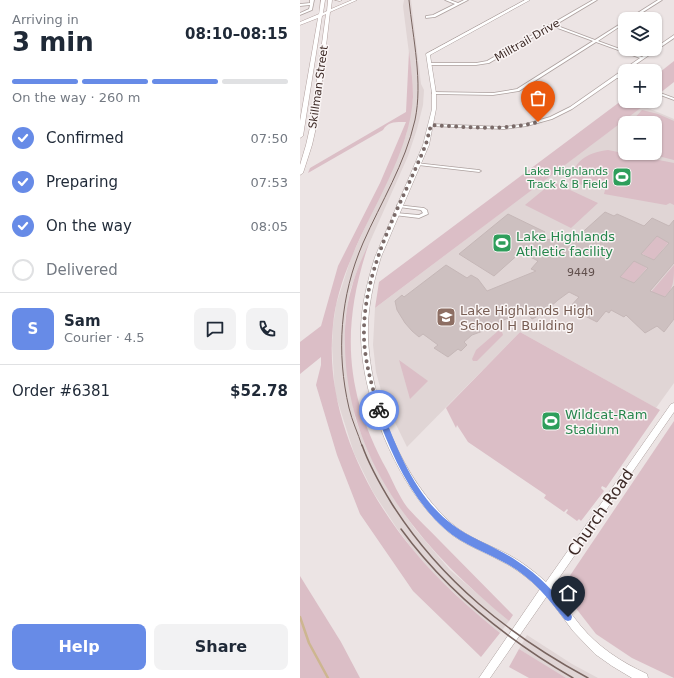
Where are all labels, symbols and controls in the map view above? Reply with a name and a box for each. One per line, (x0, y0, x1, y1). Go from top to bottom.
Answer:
text: Arriving in (12, 12, 79, 27)
map controls (618, 12, 662, 160)
button: layers (618, 12, 662, 56)
street label: Milltrail Drive (492, 16, 562, 64)
text: 08:10–08:15 (185, 25, 288, 43)
text: 3 min (12, 27, 94, 57)
street label: Skillman Street (306, 44, 331, 130)
button: + (618, 64, 662, 108)
pin (521, 81, 555, 122)
icon: bag (527, 87, 549, 109)
text: On the way · 260 m (12, 90, 140, 105)
button: − (618, 116, 662, 160)
icon: check (12, 127, 34, 149)
text: Confirmed (46, 129, 124, 147)
text: 07:50 (251, 131, 288, 146)
place label: Lake Highlands Track & B Field (524, 165, 608, 191)
sports icon: Lake Highlands Track & B Field (611, 166, 633, 188)
icon: check (12, 171, 34, 193)
text: Preparing (46, 173, 118, 191)
text: 07:53 (251, 175, 288, 190)
icon: check (12, 215, 34, 237)
text: On the way (46, 217, 132, 235)
text: 08:05 (251, 219, 288, 234)
place label: Lake Highlands Athletic facility (516, 229, 615, 259)
sports icon: Lake Highlands Athletic facility (491, 232, 513, 254)
text: Delivered (46, 261, 118, 279)
house number: 9449 (567, 266, 595, 279)
place label: Lake Highlands High School H Building (460, 303, 593, 333)
school or university icon: Lake Highlands High School H Building (435, 306, 457, 328)
button: chat (194, 308, 236, 350)
button: phone (246, 308, 288, 350)
text: Sam (64, 312, 101, 330)
text: S (28, 320, 38, 338)
text: Courier · 4.5 (64, 330, 145, 345)
text: Order #6381 (12, 382, 110, 400)
text: $52.78 (230, 382, 288, 400)
courier (359, 390, 399, 430)
icon: bike (368, 399, 390, 421)
place label: Wildcat-Ram Stadium (565, 407, 647, 437)
sports icon: Wildcat-Ram Stadium (540, 410, 562, 432)
street label: Church Road (563, 465, 637, 559)
pin (551, 576, 585, 617)
icon: home (557, 582, 579, 604)
button: Help (12, 624, 146, 670)
button: Share (154, 624, 288, 670)

